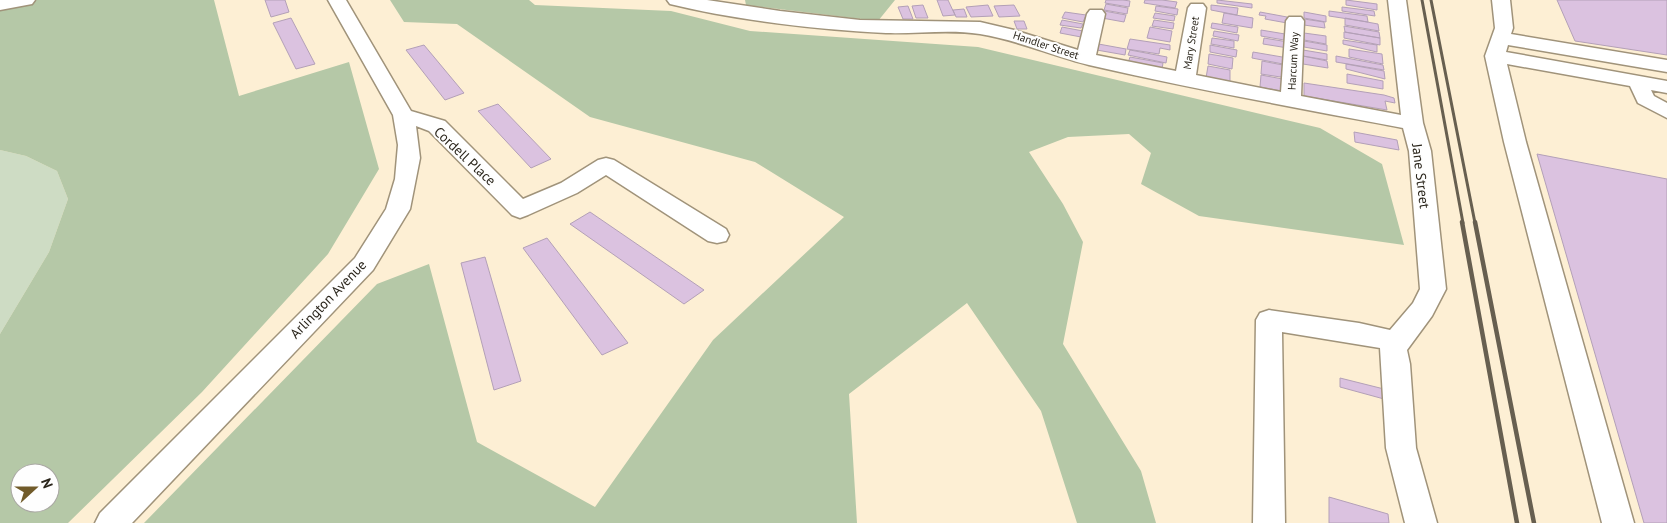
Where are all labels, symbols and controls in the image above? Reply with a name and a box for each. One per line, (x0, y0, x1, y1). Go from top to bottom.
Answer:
street label: Mary Street (1180, 15, 1202, 71)
street label: Handler Street (1011, 28, 1081, 62)
street label: Harcum Way (1284, 31, 1302, 91)
street label: Cordell Place (430, 123, 500, 189)
street label: Jane Street (1408, 142, 1434, 210)
street label: Arlington Avenue (286, 256, 370, 342)
north arrow (10, 463, 60, 513)
text: N (37, 476, 57, 491)

